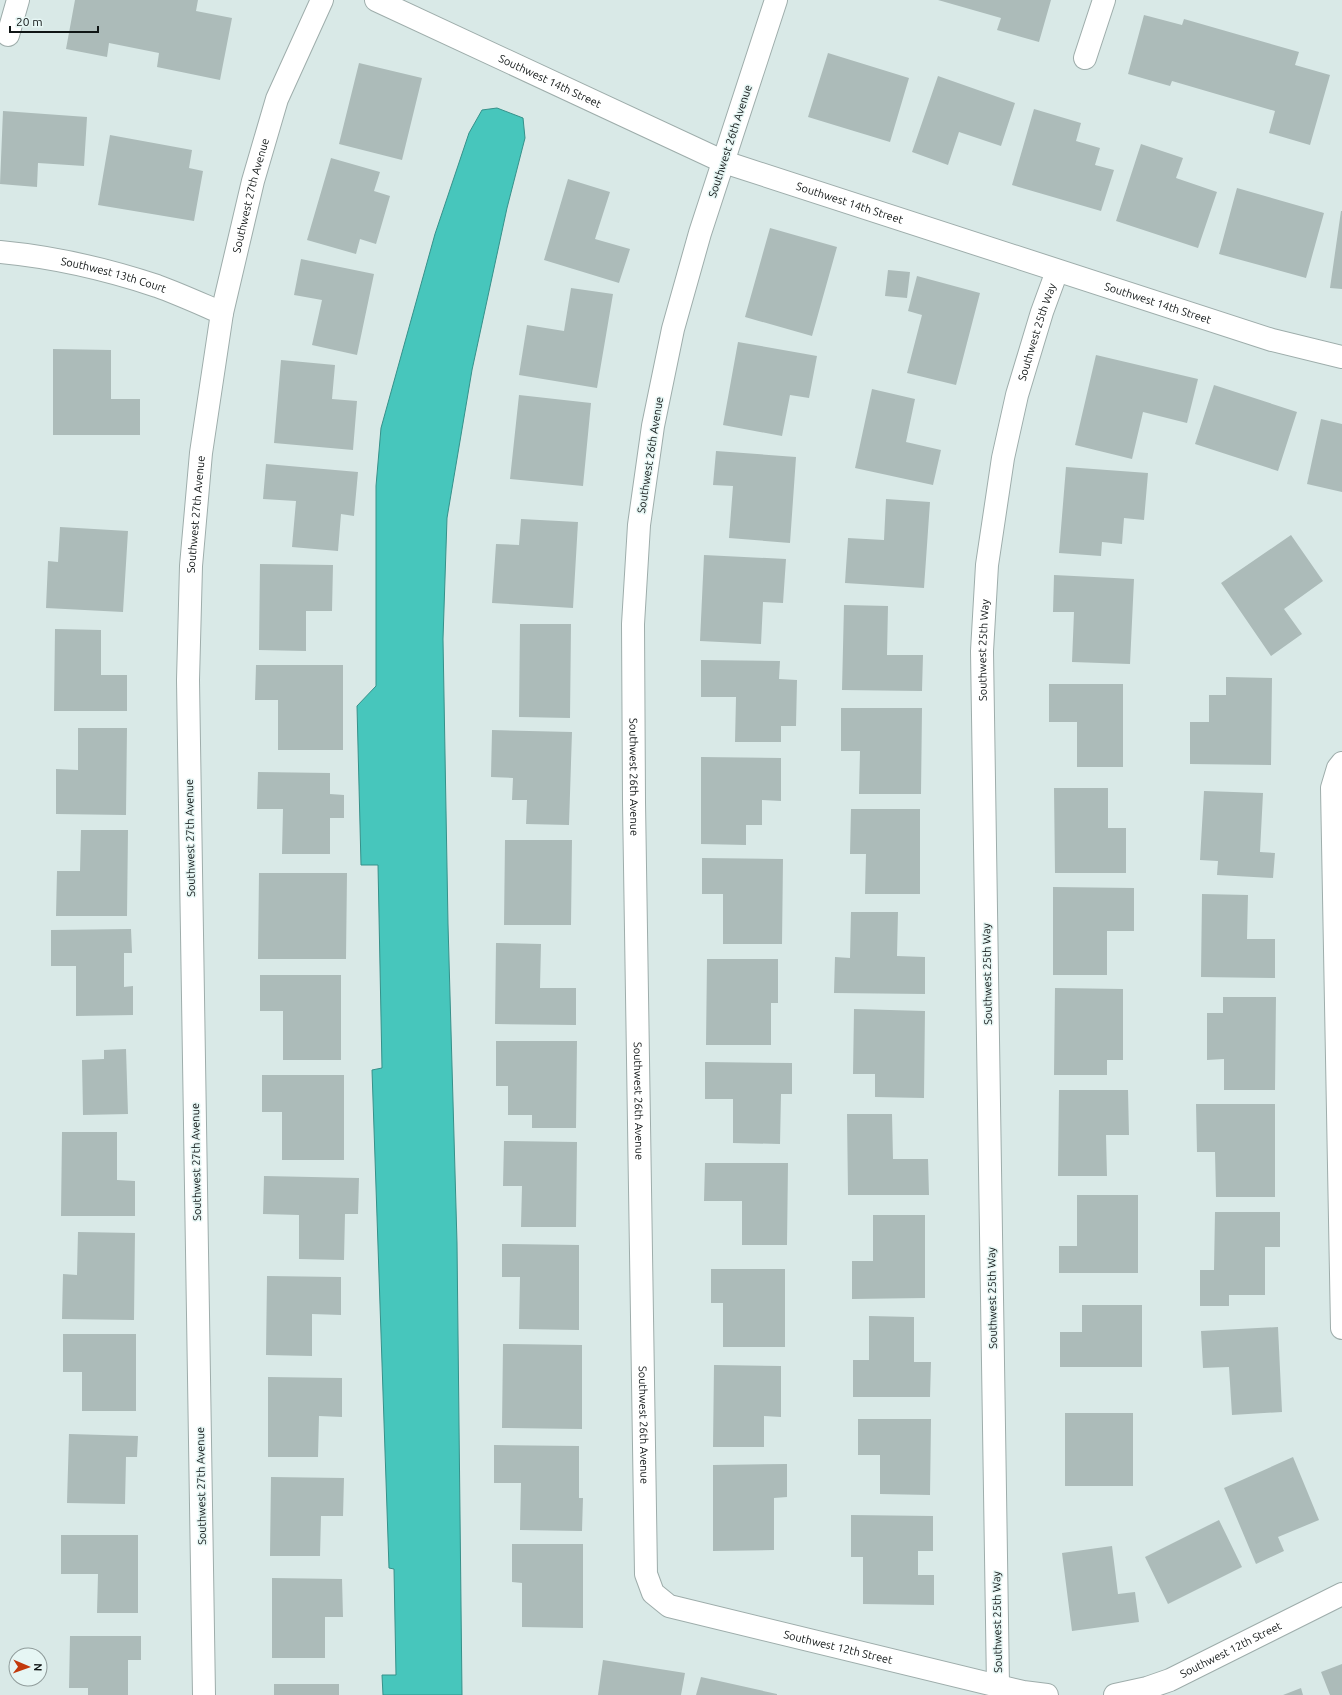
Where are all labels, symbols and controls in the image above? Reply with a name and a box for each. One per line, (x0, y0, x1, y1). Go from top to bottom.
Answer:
scale bar (10, 8, 98, 34)
text: 20 m (16, 15, 43, 28)
street label: Southwest 14th Street (497, 52, 604, 110)
street label: Southwest 26th Avenue (706, 83, 754, 199)
street label: Southwest 27th Avenue (230, 137, 271, 254)
street label: Southwest 14th Street (795, 180, 905, 226)
street label: Southwest 13th Court (60, 255, 169, 295)
street label: Southwest 14th Street (1103, 280, 1213, 326)
street label: Southwest 25th Way (1016, 281, 1058, 382)
street label: Southwest 26th Avenue (635, 396, 665, 514)
street label: Southwest 27th Avenue (185, 455, 207, 573)
street label: Southwest 25th Way (976, 598, 991, 701)
street label: Southwest 26th Avenue (628, 718, 641, 836)
street label: Southwest 27th Avenue (183, 779, 197, 897)
street label: Southwest 25th Way (980, 922, 994, 1025)
street label: Southwest 26th Avenue (632, 1042, 646, 1160)
street label: Southwest 27th Avenue (189, 1103, 203, 1221)
street label: Southwest 25th Way (985, 1246, 999, 1349)
street label: Southwest 26th Avenue (637, 1366, 651, 1484)
street label: Southwest 27th Avenue (194, 1427, 208, 1545)
street label: Southwest 25th Way (990, 1570, 1004, 1673)
street label: Southwest 12th Street (1178, 1619, 1284, 1680)
street label: Southwest 12th Street (782, 1628, 894, 1666)
north arrow (8, 1647, 48, 1687)
text: N (32, 1663, 44, 1672)

